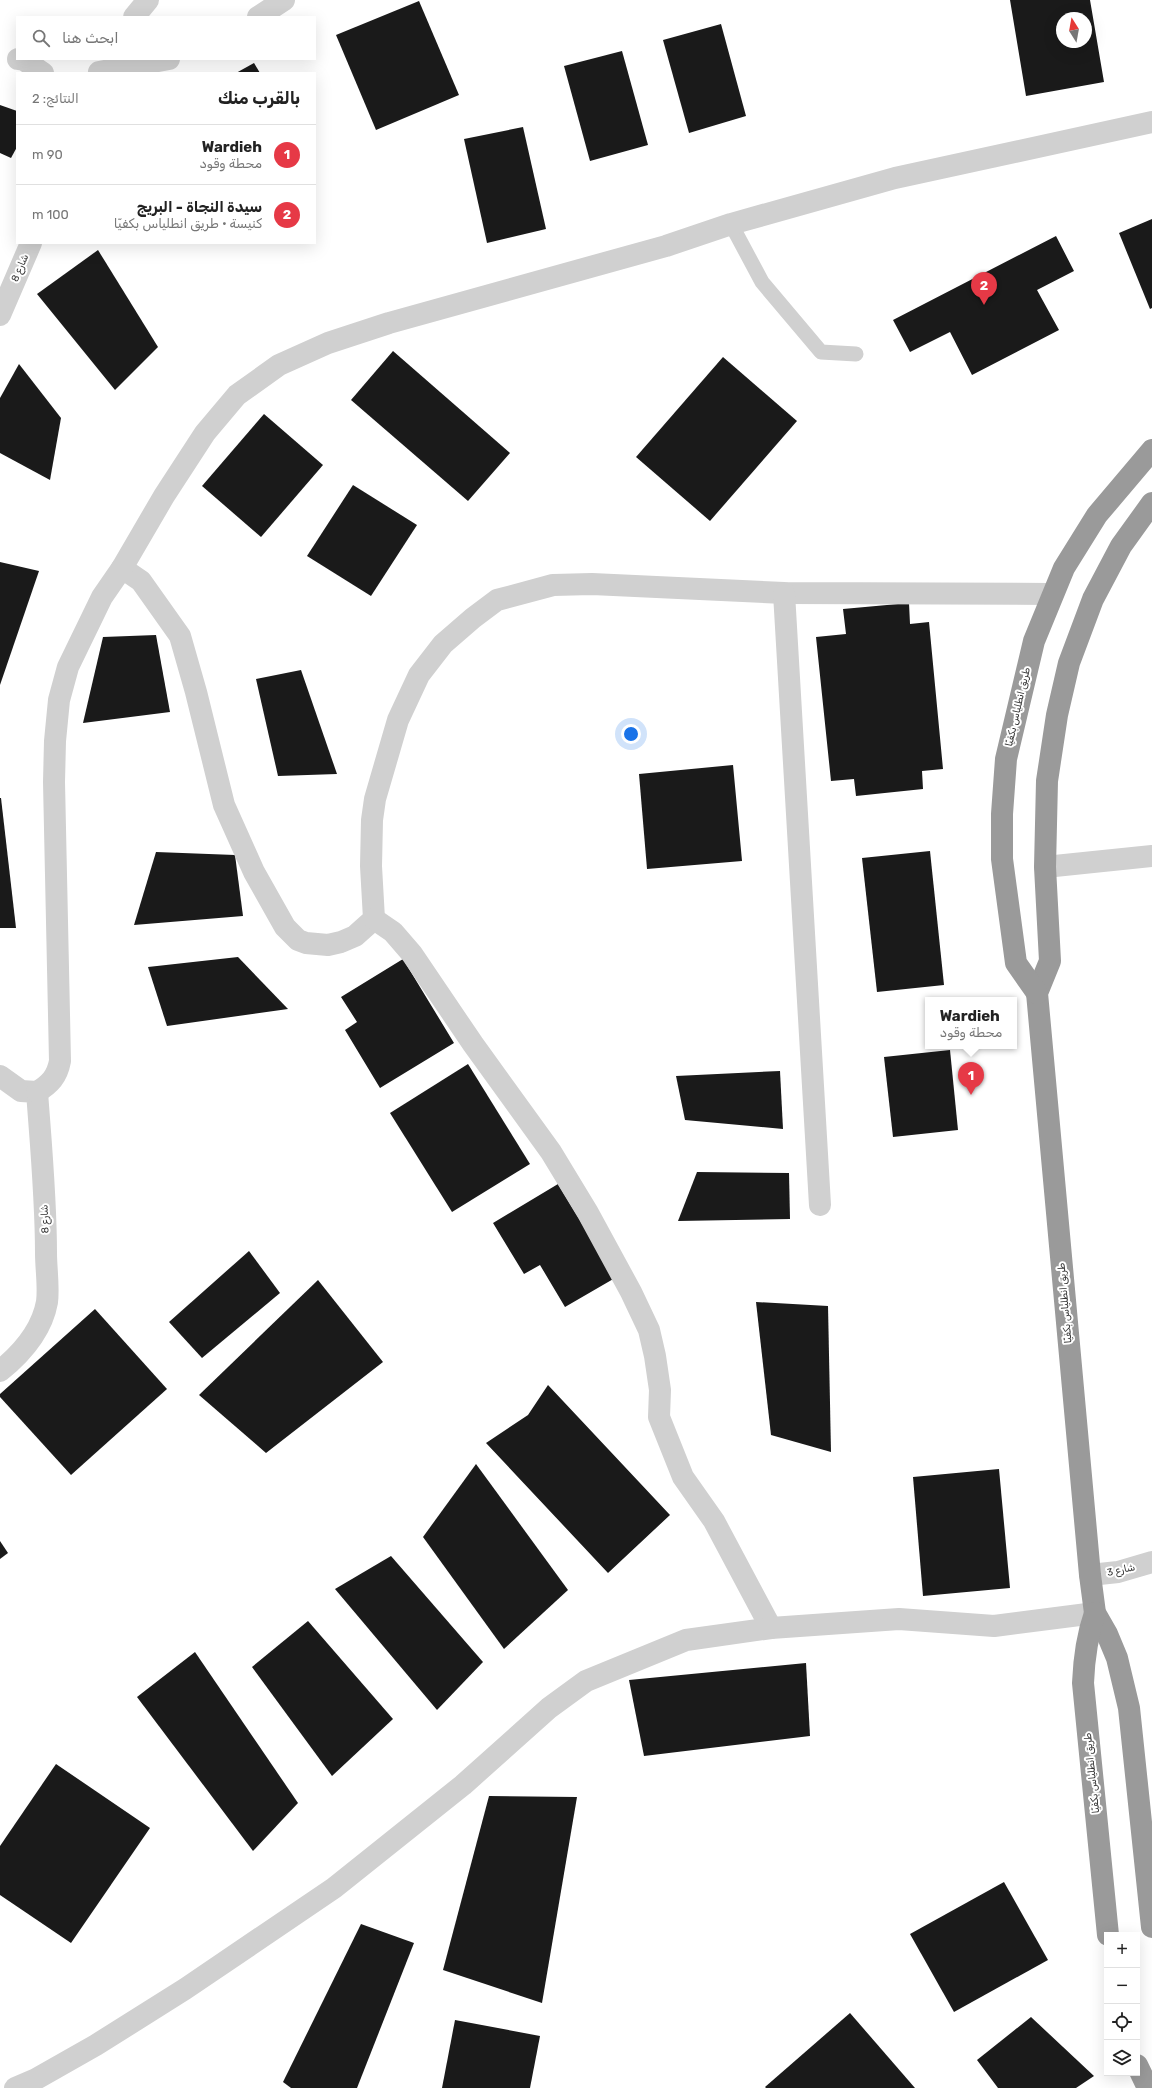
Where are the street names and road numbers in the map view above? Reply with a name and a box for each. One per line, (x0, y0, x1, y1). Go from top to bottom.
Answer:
street label: شارع 8 (9, 252, 32, 284)
street label: طريق انطلياس بكفيّا (1003, 666, 1033, 748)
street label: شارع 8 (39, 1204, 52, 1234)
street label: طريق انطلياس بكفيّا (1055, 1262, 1075, 1344)
street label: شارع 3 (1106, 1561, 1136, 1580)
street label: طريق انطلياس بكفيّا (1082, 1732, 1102, 1814)

